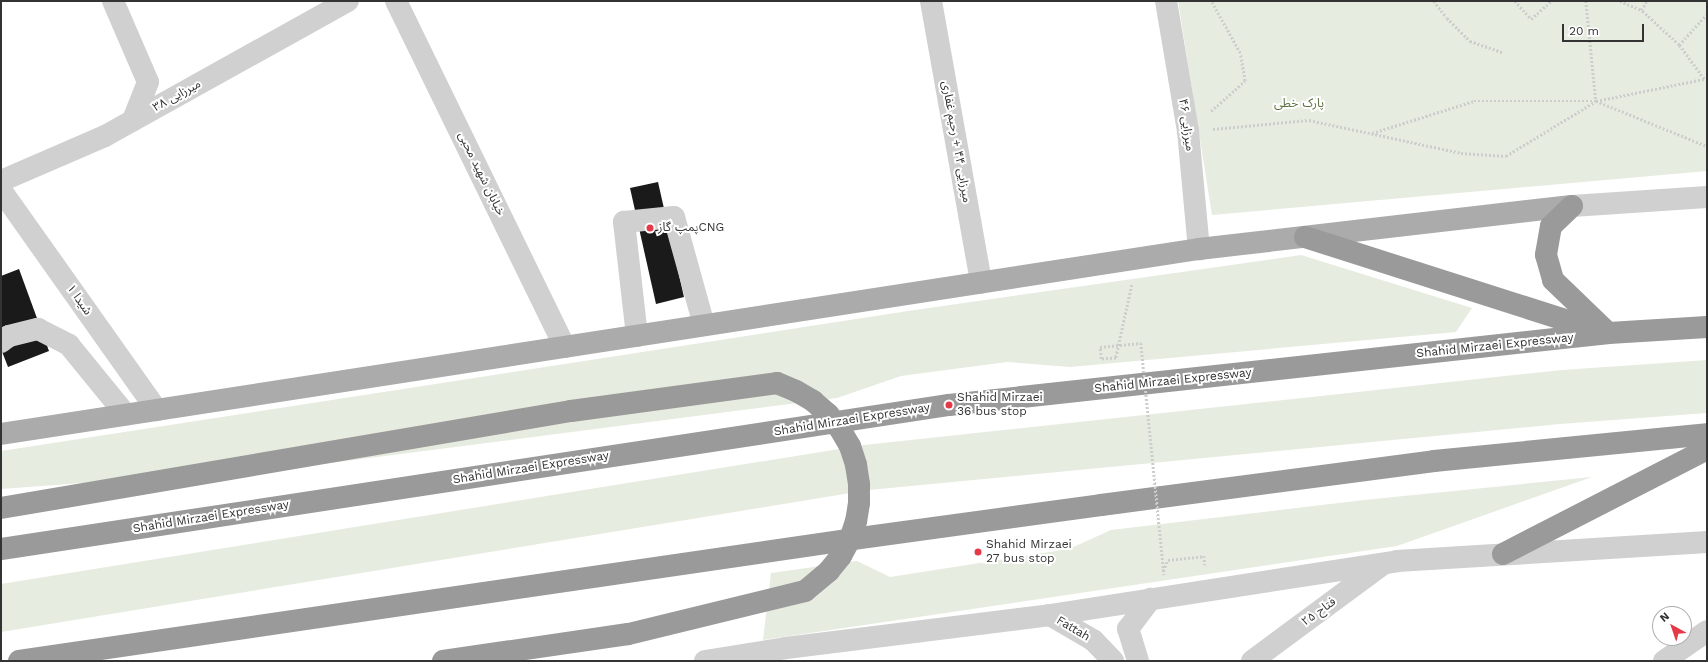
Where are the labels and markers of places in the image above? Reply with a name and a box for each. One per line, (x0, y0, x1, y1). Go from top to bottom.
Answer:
place label: پمپ گازCNG (658, 221, 724, 235)
marker: پمپ گازCNG (645, 223, 655, 233)
place label: Shahid Mirzaei 36 bus stop (957, 391, 1043, 419)
marker: Shahid Mirzaei 36 bus stop (944, 400, 954, 410)
place label: Shahid Mirzaei 27 bus stop (986, 538, 1072, 566)
marker: Shahid Mirzaei 27 bus stop (973, 547, 983, 557)

